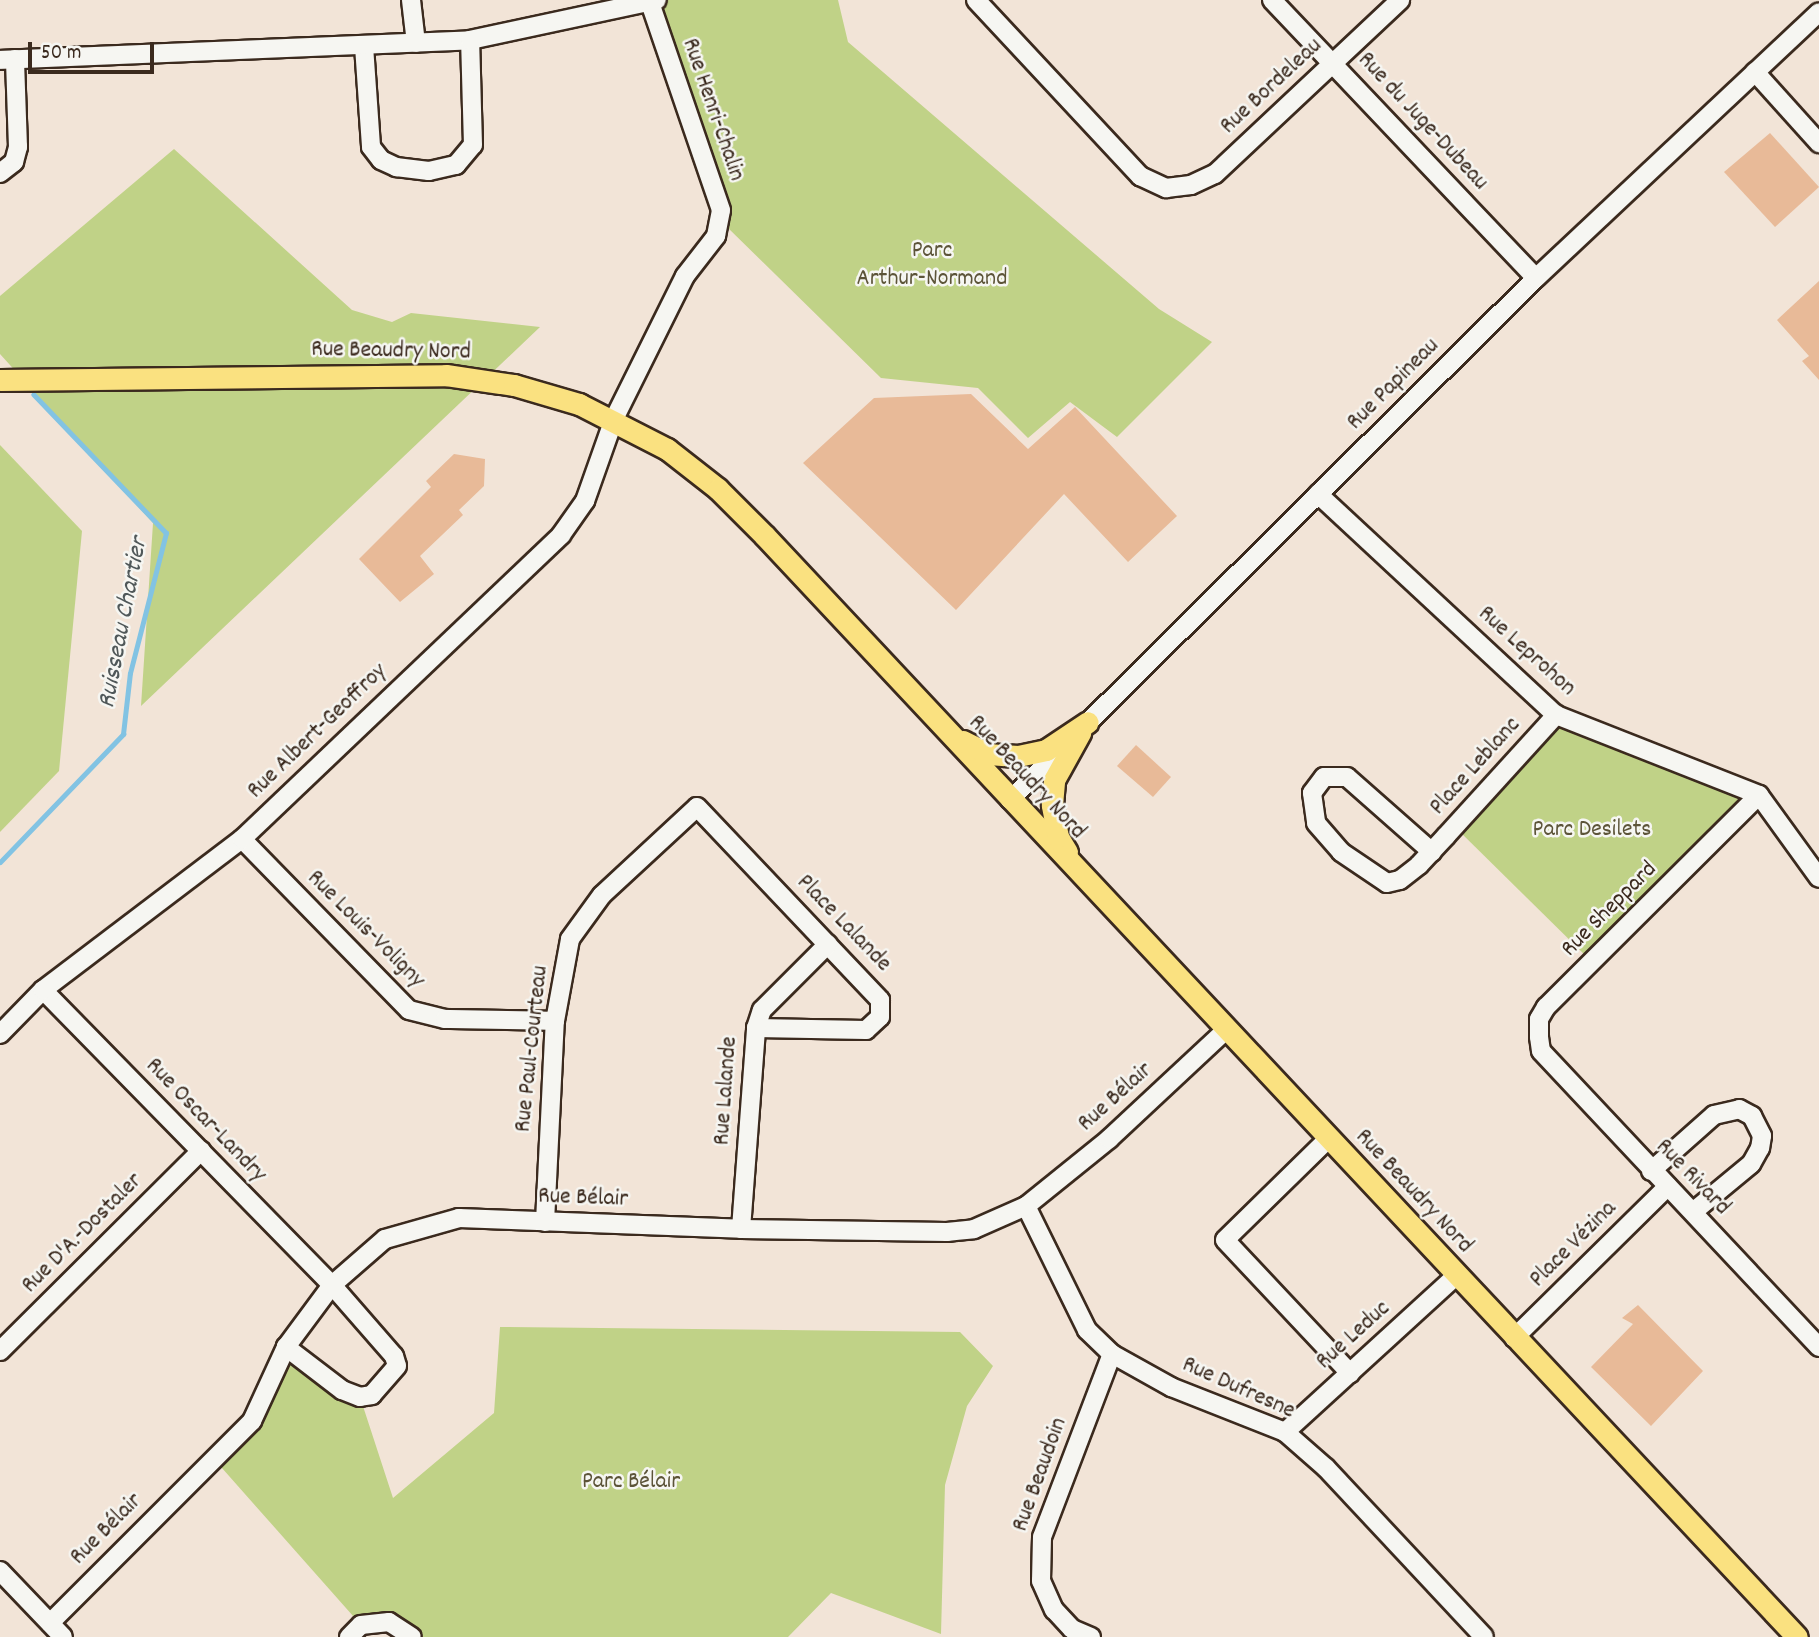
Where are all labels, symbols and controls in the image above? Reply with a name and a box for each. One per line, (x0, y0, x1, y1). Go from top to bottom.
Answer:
scale bar (32, 28, 158, 72)
street label: Rue Bordeleau (1215, 33, 1329, 141)
street label: Rue Henri-Chalin (674, 35, 750, 185)
text: 50 m (41, 39, 81, 69)
street label: Rue du Juge-Dubeau (1350, 47, 1494, 197)
park label: Parc Arthur-Normand (857, 238, 1007, 294)
street label: Rue Papineau (1342, 333, 1446, 437)
street label: Rue Beaudry Nord (311, 336, 471, 368)
water label: Ruisseau Chartier (92, 535, 156, 711)
street label: Rue Leprohon (1471, 601, 1581, 703)
street label: Rue Albert-Geoffroy (242, 658, 394, 806)
street label: Rue Beaudry Nord (961, 710, 1091, 846)
street label: Place Leblanc (1424, 712, 1528, 822)
park label: Parc Desilets (1533, 817, 1651, 845)
street label: Rue Sheppard (1556, 856, 1664, 964)
street label: Rue Louis-Voligny (300, 865, 430, 995)
street label: Place Lalande (789, 869, 897, 979)
street label: Rue Paul-Courteau (510, 964, 556, 1134)
street label: Rue Lalande (709, 1036, 745, 1146)
street label: Rue Oscar-Landry (138, 1053, 272, 1189)
street label: Rue Bélair (1073, 1057, 1159, 1139)
street label: Rue Beaudry Nord (1348, 1124, 1478, 1260)
street label: Rue Rivard (1648, 1134, 1736, 1222)
street label: Rue D'A.-Dostaler (17, 1168, 149, 1300)
street label: Rue Bélair (537, 1183, 629, 1215)
street label: Place Vézina (1524, 1195, 1624, 1295)
street label: Rue Leduc (1311, 1295, 1397, 1377)
street label: Rue Dufresne (1177, 1351, 1299, 1427)
street label: Rue Beaudoin (1007, 1414, 1075, 1536)
park label: Parc Bélair (582, 1469, 680, 1497)
street label: Rue Bélair (65, 1488, 149, 1572)

